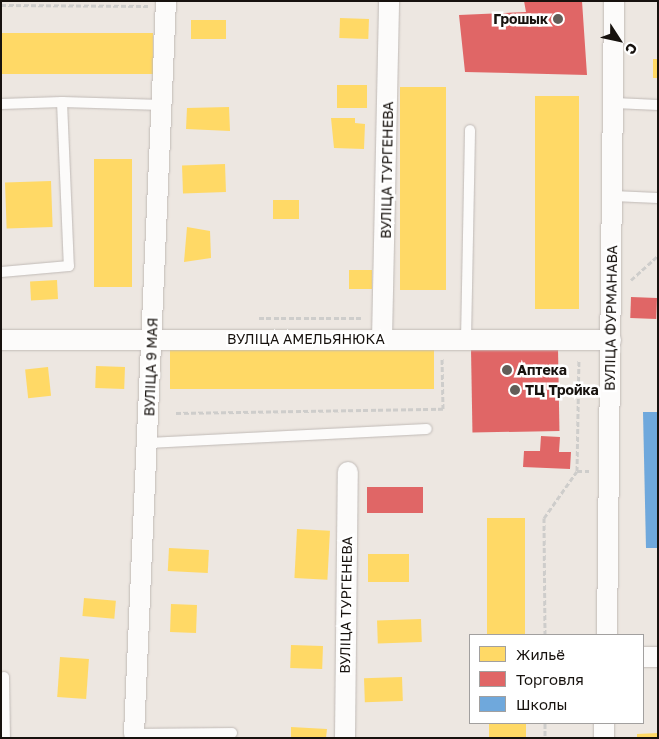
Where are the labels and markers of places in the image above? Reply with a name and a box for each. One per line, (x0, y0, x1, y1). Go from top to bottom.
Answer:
place label: Грошык (493, 11, 548, 27)
marker: Грошык (552, 13, 564, 25)
place label: Аптека (517, 362, 567, 378)
marker: Аптека (501, 364, 513, 376)
place label: ТЦ Тройка (525, 382, 599, 398)
marker: ТЦ Тройка (509, 384, 521, 396)

